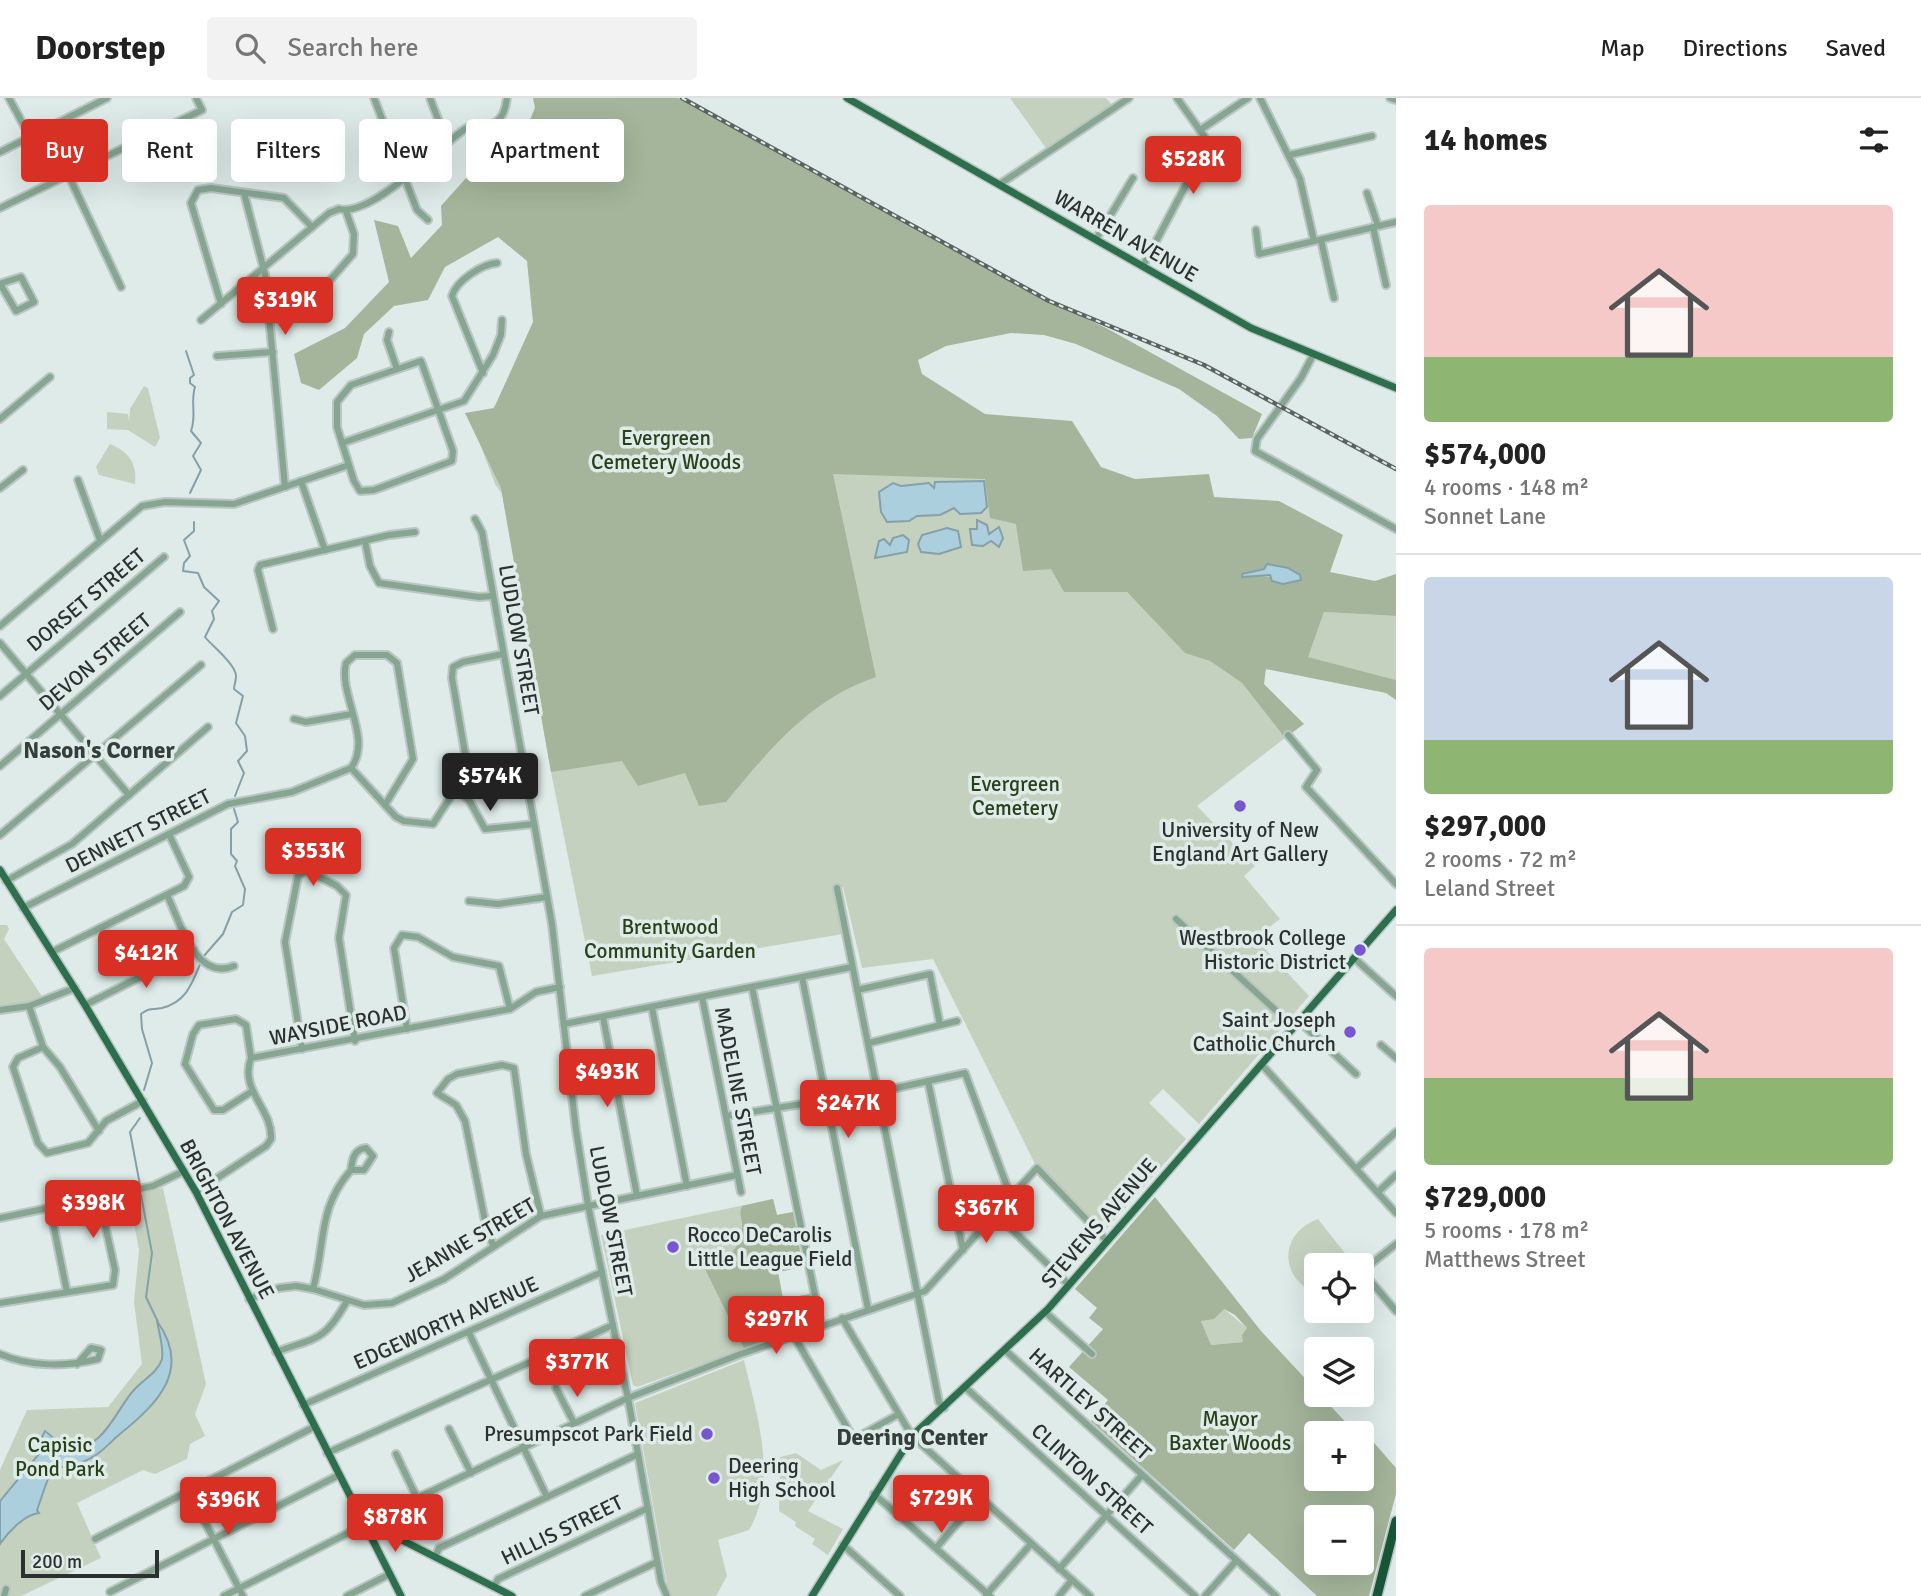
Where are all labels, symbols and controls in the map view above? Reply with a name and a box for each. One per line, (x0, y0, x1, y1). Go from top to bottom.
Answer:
search box (207, 17, 697, 80)
text: Doorstep (35, 28, 165, 69)
icon: search (231, 29, 269, 67)
text: Search here (287, 32, 419, 64)
text: Map (1600, 33, 1645, 63)
text: Directions (1683, 33, 1788, 63)
text: Saved (1826, 33, 1886, 63)
chip: Buy (21, 119, 108, 182)
chip: Rent (122, 119, 217, 182)
chip: Filters (231, 119, 345, 182)
chip: New (359, 119, 452, 182)
chip: Apartment (466, 119, 624, 182)
icon: filters (1855, 121, 1893, 159)
text: 14 homes (1424, 122, 1547, 159)
pin: $528K (1144, 136, 1242, 196)
text: $528K (1161, 144, 1225, 173)
street label: WARREN AVENUE (1049, 184, 1203, 288)
icon: home (1596, 250, 1722, 376)
pin: $319K (236, 278, 334, 337)
text: $319K (253, 285, 317, 314)
park label: Evergreen Cemetery Woods (591, 425, 741, 475)
text: $574,000 (1424, 436, 1546, 473)
text: 4 rooms · 148 m² (1424, 473, 1589, 502)
text: Sonnet Lane (1424, 502, 1546, 531)
street label: DORSET STREET (21, 542, 151, 657)
street label: LUDLOW STREET (493, 563, 545, 718)
street label: DEVON STREET (34, 607, 157, 716)
icon: home (1596, 622, 1722, 748)
district label: Nason's Corner (23, 736, 176, 765)
pin: $574K (441, 754, 539, 813)
text: $574K (458, 761, 522, 790)
park label: Evergreen Cemetery (970, 771, 1060, 821)
street label: DENNETT STREET (61, 783, 216, 879)
marker: University of New England Art Gallery (1232, 798, 1248, 814)
text: $297,000 (1424, 808, 1546, 845)
place label: University of New England Art Gallery (1152, 817, 1328, 867)
pin: $353K (264, 828, 362, 888)
text: $353K (281, 836, 345, 865)
text: 2 rooms · 72 m² (1424, 845, 1577, 874)
text: Leland Street (1424, 874, 1555, 903)
park label: Brentwood Community Garden (584, 914, 756, 964)
place label: Westbrook College Historic District (1179, 925, 1346, 975)
pin: $412K (97, 930, 195, 990)
text: $412K (114, 938, 178, 967)
marker: Westbrook College Historic District (1352, 942, 1368, 958)
icon: home (1596, 993, 1722, 1119)
street label: WAYSIDE ROAD (267, 999, 409, 1051)
street label: MADELINE STREET (709, 1005, 767, 1178)
place label: Saint Joseph Catholic Church (1193, 1007, 1336, 1057)
marker: Saint Joseph Catholic Church (1342, 1024, 1358, 1040)
pin: $493K (558, 1049, 656, 1109)
text: $493K (575, 1057, 639, 1086)
pin: $247K (799, 1080, 897, 1140)
text: $247K (816, 1088, 880, 1117)
street label: BRIGHTON AVENUE (174, 1135, 280, 1303)
street label: LUDLOW STREET (584, 1144, 638, 1299)
street label: STEVENS AVENUE (1035, 1153, 1163, 1293)
text: $729,000 (1424, 1179, 1546, 1216)
pin: $398K (44, 1180, 142, 1240)
pin: $367K (937, 1186, 1035, 1245)
text: $398K (61, 1188, 125, 1217)
street label: JEANNE STREET (400, 1192, 541, 1288)
text: $367K (954, 1193, 1018, 1222)
text: 5 rooms · 178 m² (1424, 1216, 1589, 1245)
place label: Rocco DeCarolis Little League Field (687, 1222, 852, 1272)
marker: Rocco DeCarolis Little League Field (665, 1239, 681, 1255)
text: Matthews Street (1424, 1245, 1586, 1274)
map controls (1304, 1253, 1374, 1575)
button: locate (1304, 1253, 1374, 1323)
street label: EDGEWORTH AVENUE (349, 1270, 543, 1376)
pin: $297K (727, 1296, 825, 1356)
text: $297K (744, 1304, 808, 1333)
button: layers (1304, 1337, 1374, 1407)
pin: $377K (528, 1340, 626, 1399)
street label: HARTLEY STREET (1023, 1342, 1157, 1466)
text: $377K (545, 1347, 609, 1376)
park label: Mayor Baxter Woods (1169, 1406, 1291, 1456)
street label: CLINTON STREET (1026, 1418, 1159, 1541)
place label: Presumpscot Park Field (484, 1421, 693, 1447)
button: + (1304, 1421, 1374, 1491)
district label: Deering Center (836, 1423, 989, 1452)
marker: Presumpscot Park Field (699, 1426, 715, 1442)
park label: Capisic Pond Park (15, 1432, 105, 1482)
place label: Deering High School (728, 1453, 836, 1503)
marker: Deering High School (706, 1470, 722, 1486)
pin: $729K (892, 1476, 990, 1535)
pin: $396K (179, 1478, 277, 1537)
text: $729K (909, 1483, 973, 1512)
text: $396K (196, 1485, 260, 1514)
street label: HILLIS STREET (497, 1489, 628, 1571)
pin: $878K (346, 1494, 444, 1554)
text: $878K (363, 1502, 427, 1531)
button: − (1304, 1505, 1374, 1575)
scale bar (21, 1547, 159, 1579)
text: 200 m (32, 1550, 82, 1574)

